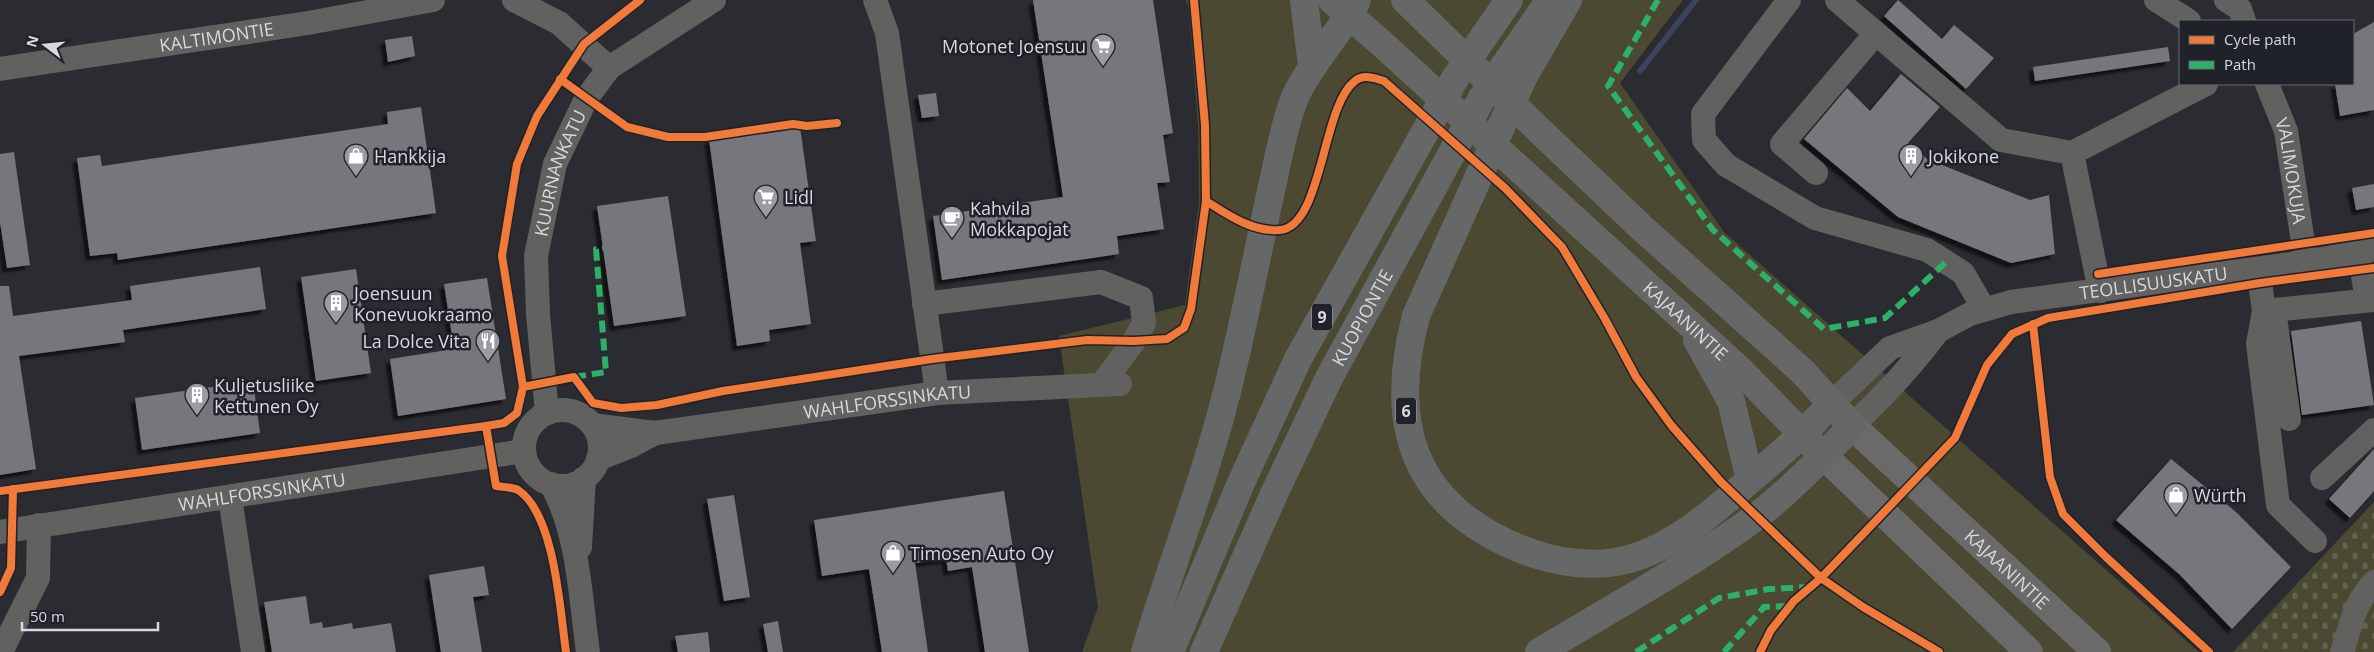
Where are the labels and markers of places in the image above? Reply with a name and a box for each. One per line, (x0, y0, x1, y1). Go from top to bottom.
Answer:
supermarket icon: Motonet Joensuu (1090, 33, 1116, 67)
place label: Motonet Joensuu (942, 34, 1086, 58)
shop icon: Hankkija (343, 143, 369, 177)
building icon: Jokikone (1898, 143, 1924, 177)
place label: Hankkija (374, 144, 446, 168)
place label: Jokikone (1926, 144, 1999, 168)
supermarket icon: Lidl (753, 184, 779, 218)
place label: Lidl (784, 185, 814, 209)
place label: Kahvila Mokkapojat (970, 196, 1069, 241)
cafe icon: Kahvila Mokkapojat (939, 205, 965, 239)
place label: Joensuun Konevuokraamo (352, 281, 492, 326)
building icon: Joensuun Konevuokraamo (323, 290, 349, 324)
restaurant icon: La Dolce Vita (475, 328, 501, 362)
place label: La Dolce Vita (362, 329, 470, 353)
place label: Kuljetusliike Kettunen Oy (214, 373, 320, 418)
building icon: Kuljetusliike Kettunen Oy (184, 382, 210, 416)
shop icon: Würth (2163, 482, 2189, 516)
place label: Würth (2194, 483, 2246, 507)
shop icon: Timosen Auto Oy (880, 540, 906, 574)
place label: Timosen Auto Oy (910, 541, 1055, 565)

